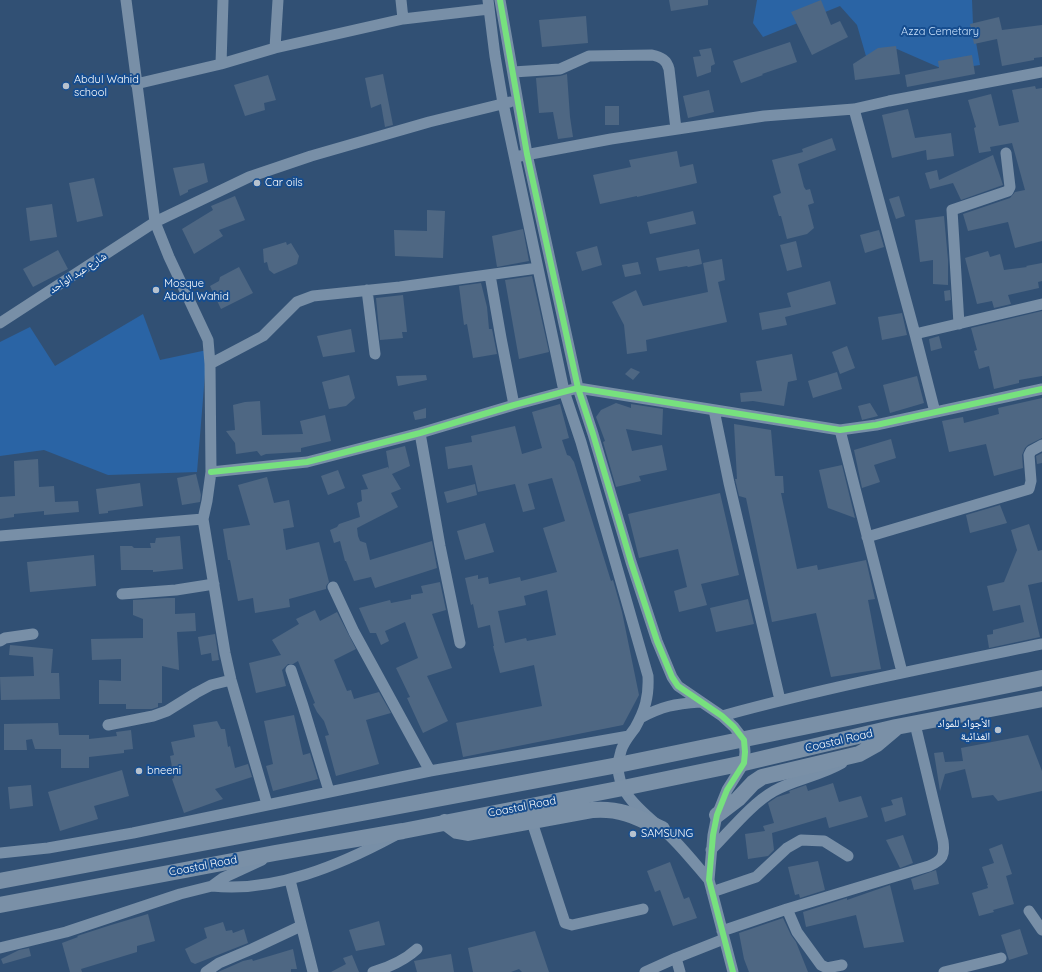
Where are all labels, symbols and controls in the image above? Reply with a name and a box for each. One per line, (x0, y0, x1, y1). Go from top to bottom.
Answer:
park label: Azza Cemetary (901, 25, 979, 39)
place label: Abdul Wahid school (74, 73, 139, 99)
marker: Abdul Wahid school (61, 81, 71, 91)
place label: Car oils (265, 176, 303, 190)
marker: Car oils (252, 178, 262, 188)
street label: شارع عبد الواحد (47, 250, 109, 296)
place label: Mosque Abdul Wahid (164, 277, 229, 303)
marker: Mosque Abdul Wahid (151, 285, 161, 295)
place label: الأجواد للمواد الغذائية (937, 717, 990, 743)
marker: الأجواد للمواد الغذائية (993, 725, 1003, 735)
street label: Coastal Road (804, 727, 874, 755)
place label: bneeni (147, 764, 181, 778)
marker: bneeni (134, 766, 144, 776)
street label: Coastal Road (487, 794, 557, 820)
place label: SAMSUNG (641, 827, 693, 841)
marker: SAMSUNG (628, 829, 638, 839)
street label: Coastal Road (168, 853, 238, 879)

